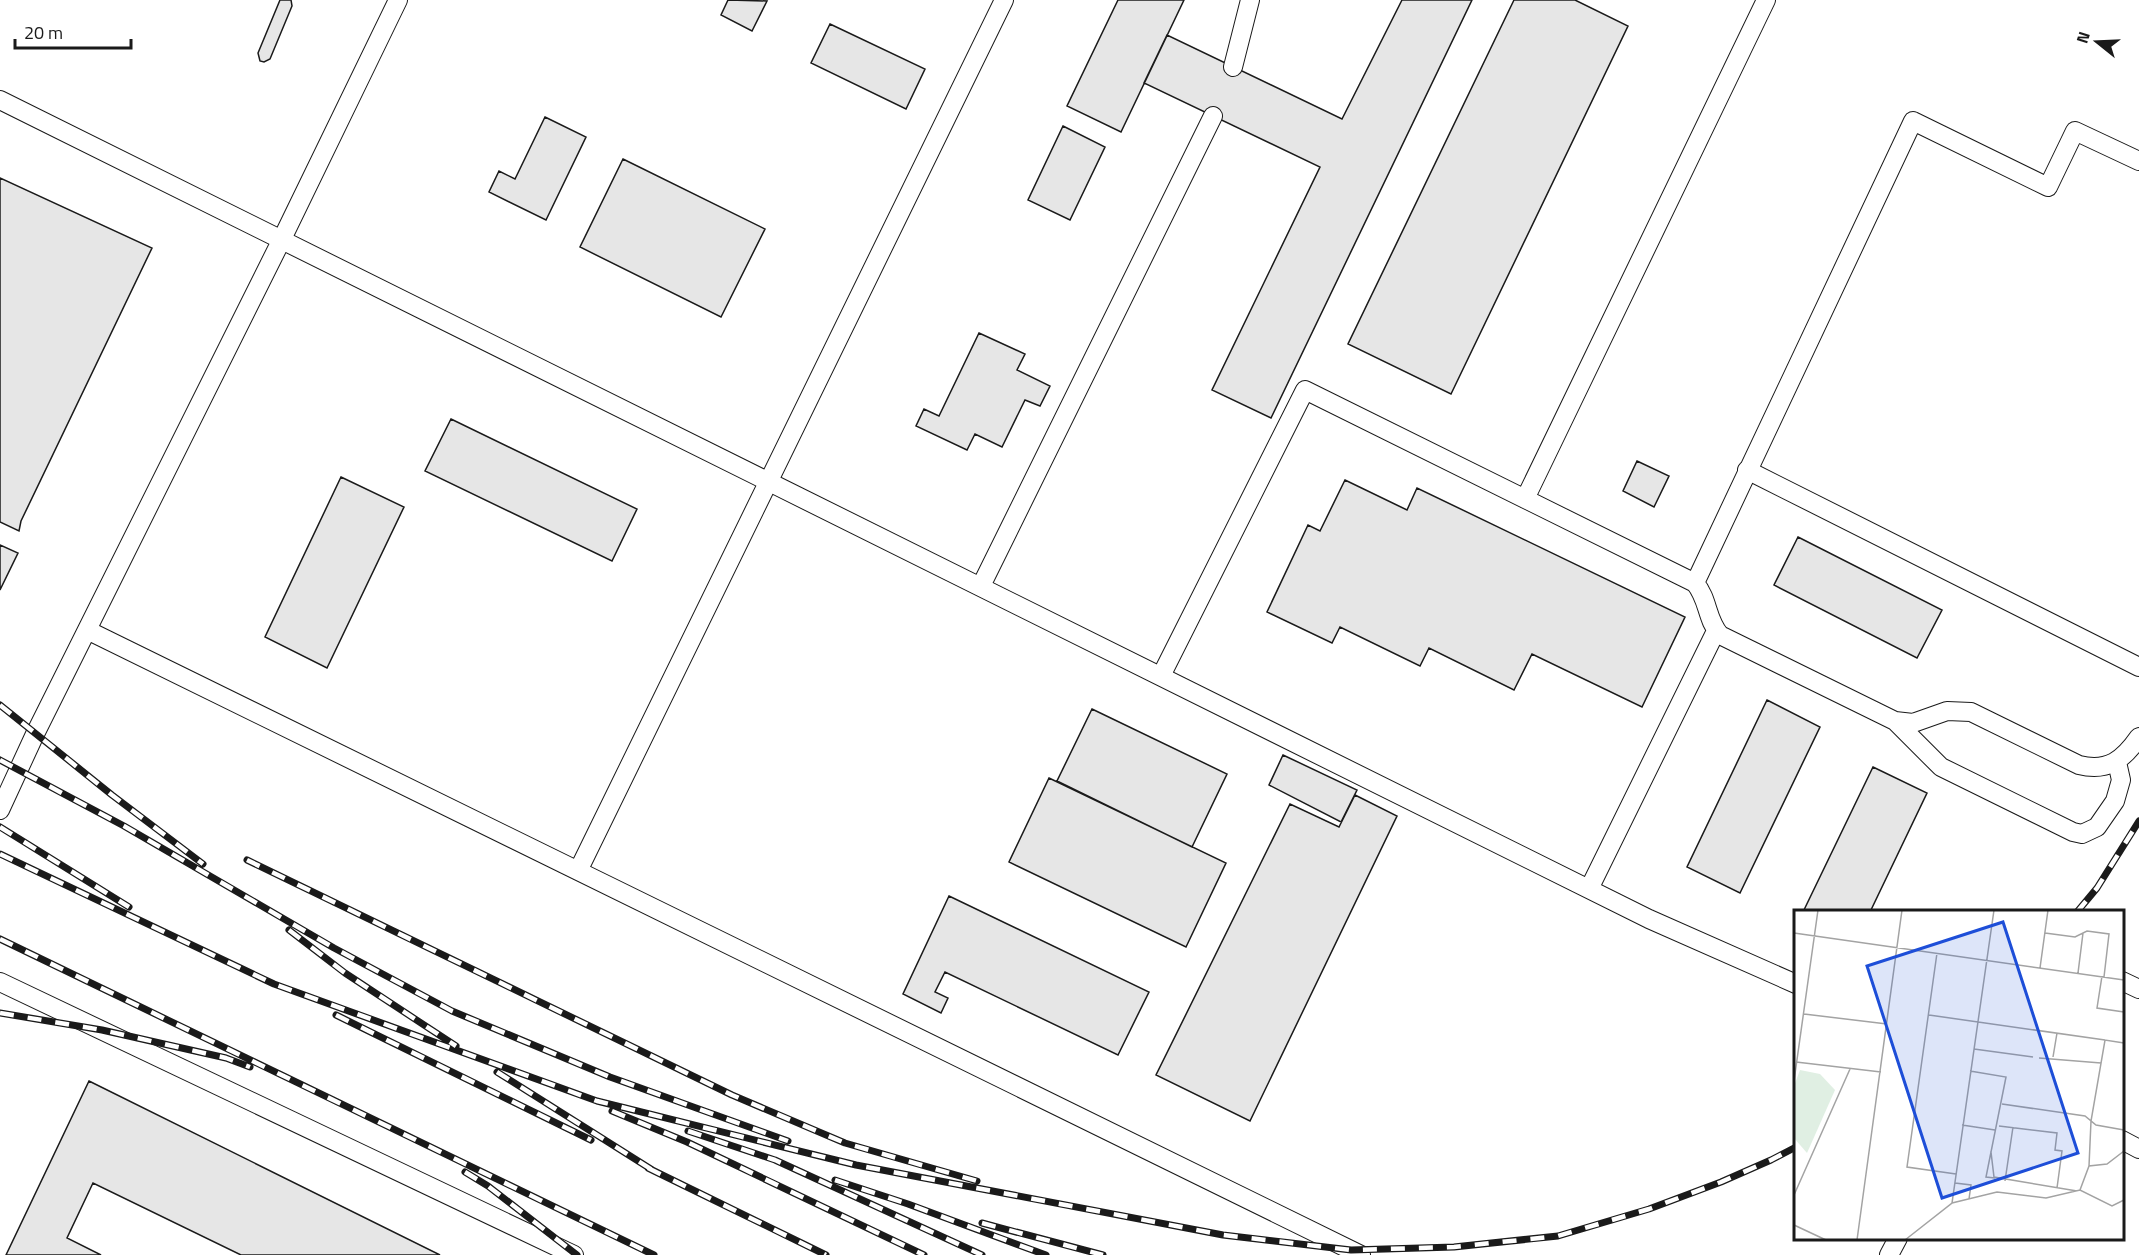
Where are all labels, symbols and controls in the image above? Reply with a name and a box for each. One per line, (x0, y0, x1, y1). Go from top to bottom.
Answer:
scale bar (15, 12, 130, 50)
north arrow (2067, 12, 2127, 72)
text: 20 m (24, 19, 63, 46)
text: N (2070, 28, 2096, 46)
inset map (1794, 910, 2124, 1240)

